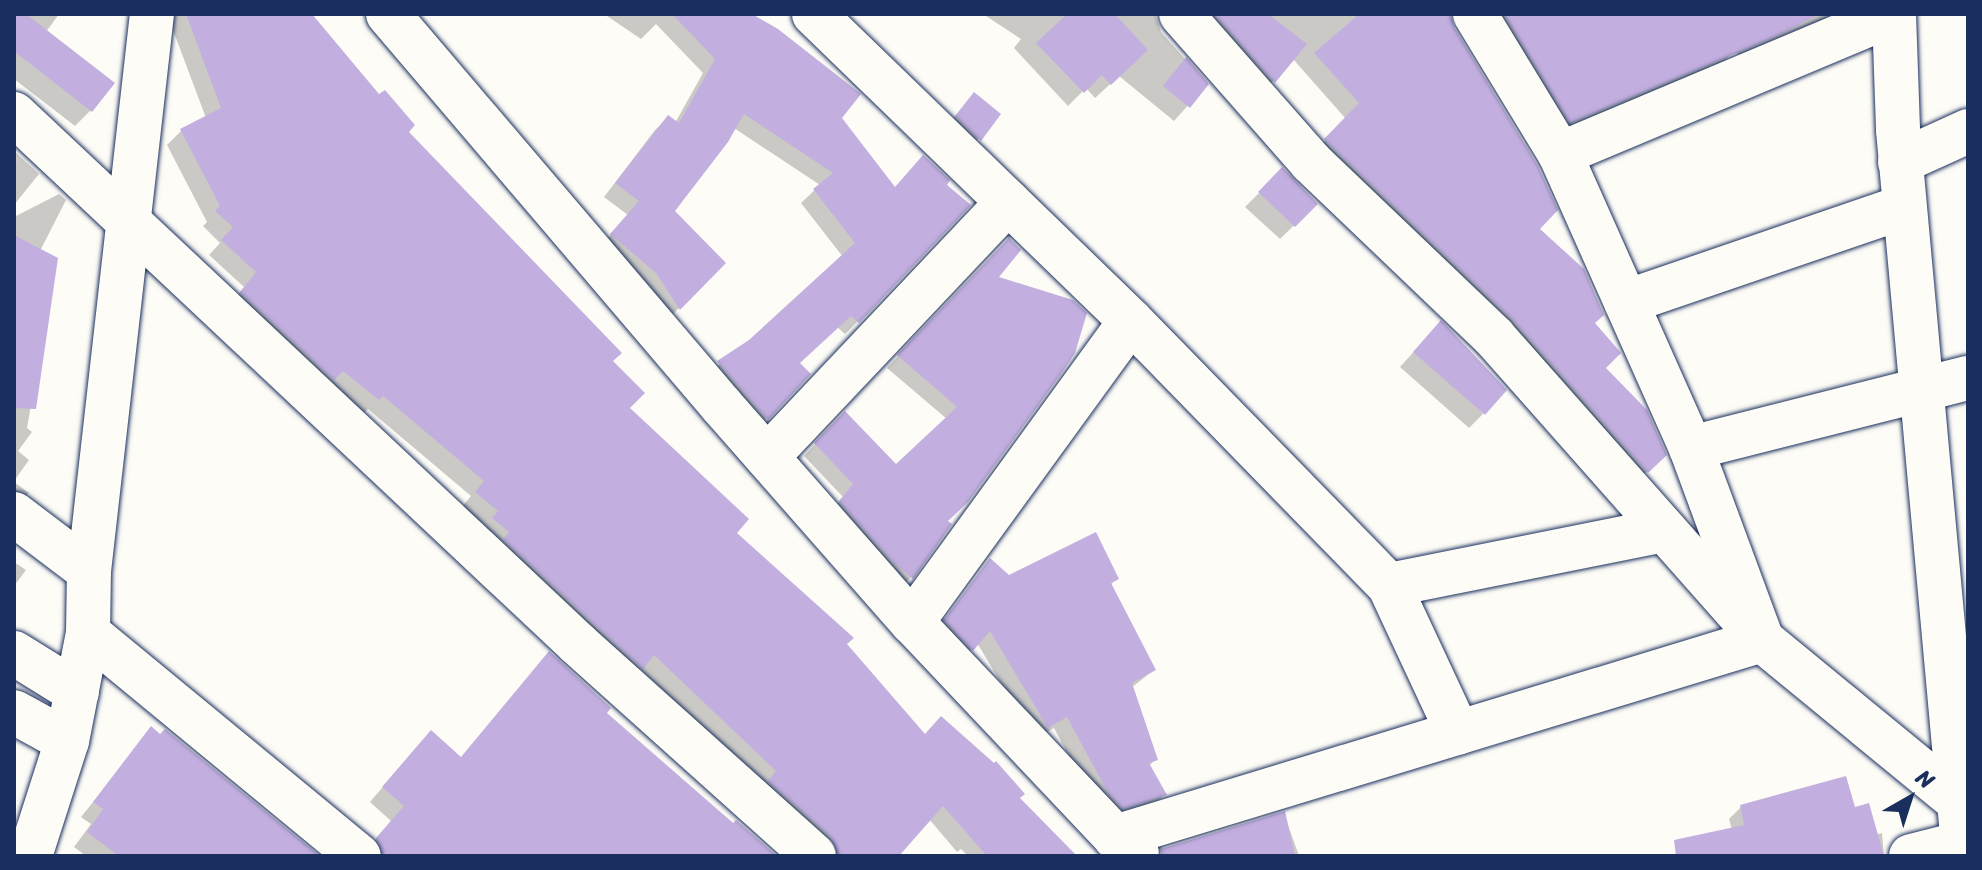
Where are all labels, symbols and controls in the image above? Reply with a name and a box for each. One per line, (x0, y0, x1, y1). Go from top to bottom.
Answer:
north arrow (1870, 758, 1950, 838)
text: N (1907, 759, 1944, 799)

